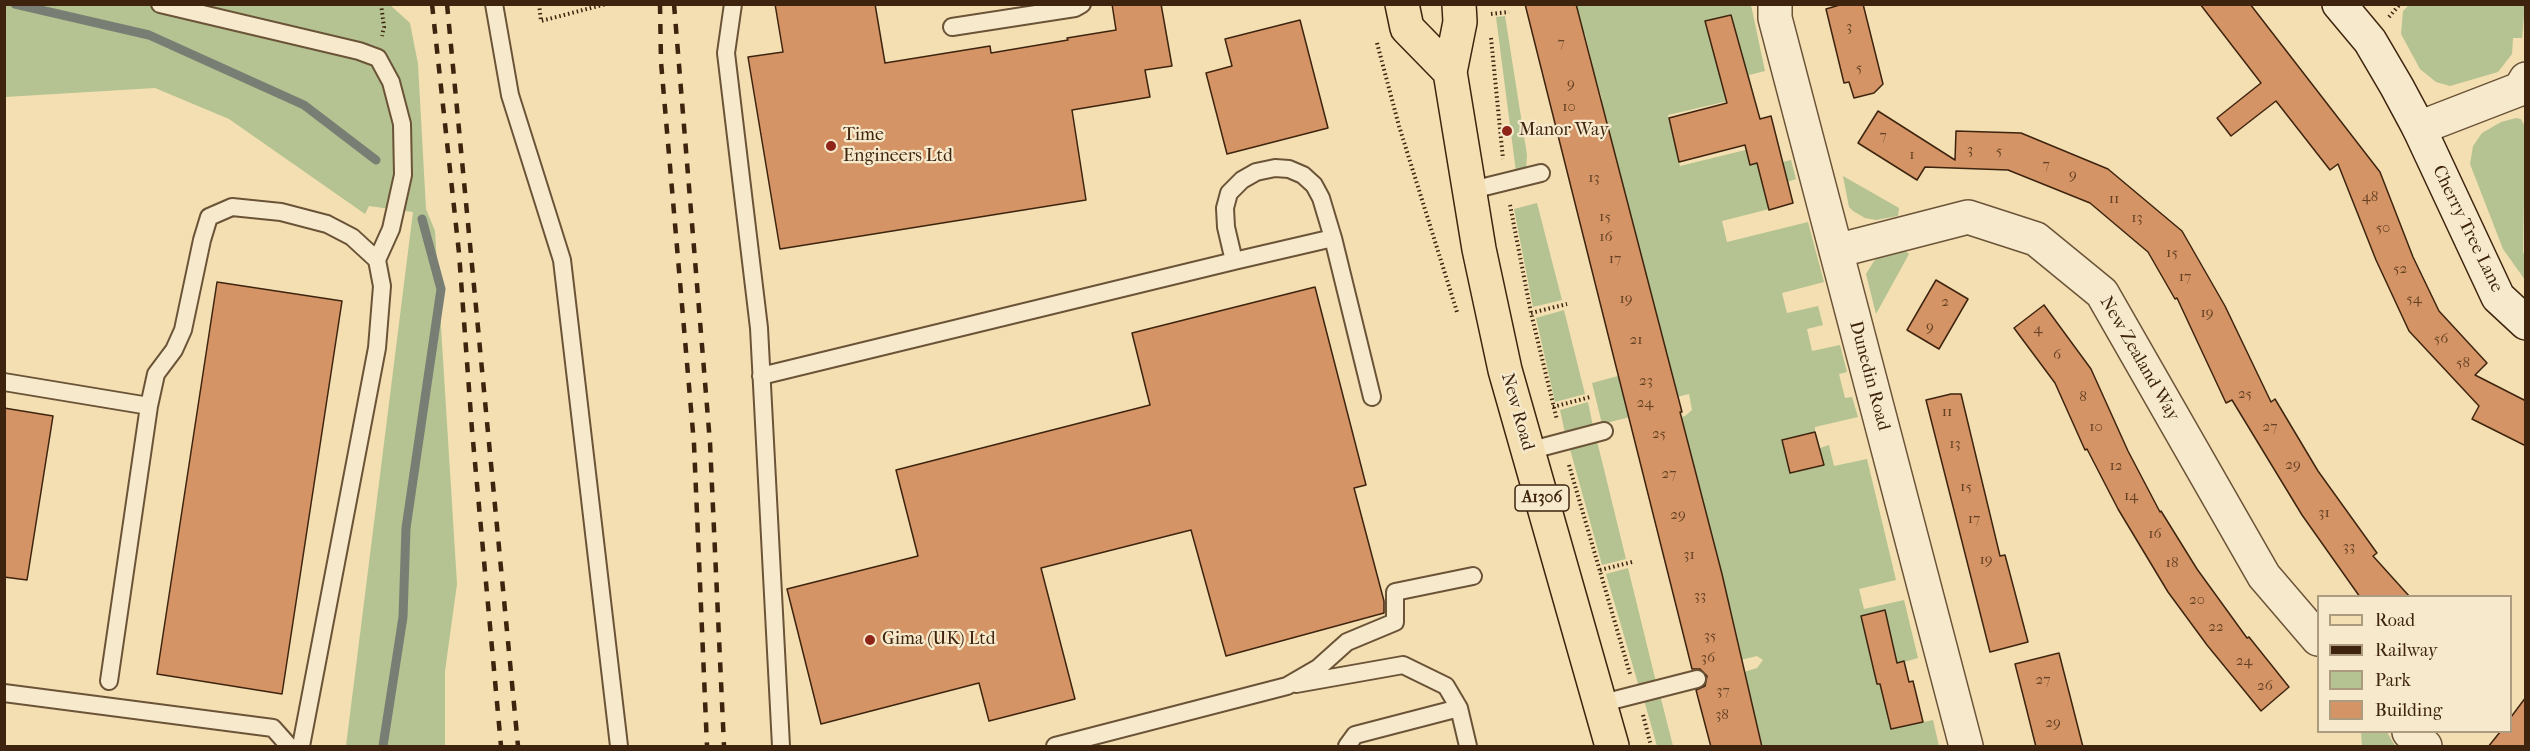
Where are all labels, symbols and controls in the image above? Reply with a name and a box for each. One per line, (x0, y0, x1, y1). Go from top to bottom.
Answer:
house number: 3 (1846, 18, 1852, 36)
house number: 7 (1557, 34, 1565, 52)
house number: 5 (1856, 59, 1862, 77)
house number: 9 (1567, 75, 1575, 93)
house number: 10 (1562, 98, 1576, 116)
place label: Manor Way (1519, 120, 1609, 142)
marker: Manor Way (1500, 124, 1514, 138)
place label: Time Engineers Ltd (843, 125, 953, 168)
house number: 7 (1879, 127, 1887, 145)
marker: Time Engineers Ltd (824, 139, 838, 153)
house number: 3 (1967, 141, 1973, 159)
house number: 5 (1996, 142, 2002, 160)
house number: 1 (1909, 146, 1915, 164)
house number: 7 (2042, 156, 2050, 174)
street label: Cherry Tree Lane (2427, 162, 2507, 296)
house number: 9 (2069, 166, 2077, 184)
house number: 13 (1588, 169, 1600, 187)
house number: 48 (2362, 188, 2378, 206)
house number: 11 (2109, 190, 2119, 208)
house number: 15 (1599, 208, 1611, 226)
house number: 13 (2131, 209, 2143, 227)
house number: 50 (2376, 219, 2390, 237)
house number: 16 (1599, 228, 1613, 246)
house number: 15 (2166, 244, 2178, 262)
house number: 17 (1609, 250, 1621, 268)
house number: 52 (2393, 260, 2407, 278)
house number: 17 (2179, 268, 2191, 286)
house number: 19 (1619, 290, 1633, 308)
house number: 54 (2406, 290, 2422, 308)
house number: 2 (1941, 293, 1949, 311)
street label: New Zealand Way (2095, 293, 2183, 425)
house number: 19 (2200, 304, 2214, 322)
house number: 9 (1926, 318, 1934, 336)
street label: Dunedin Road (1844, 319, 1894, 433)
house number: 4 (2034, 320, 2042, 338)
house number: 56 (2434, 330, 2448, 348)
house number: 21 (1629, 331, 1643, 349)
house number: 6 (2053, 346, 2061, 364)
house number: 58 (2456, 354, 2470, 372)
street label: New Road (1496, 371, 1538, 453)
house number: 23 (1639, 372, 1653, 390)
house number: 25 (2238, 385, 2252, 403)
house number: 8 (2079, 388, 2087, 406)
house number: 24 (1637, 394, 1653, 412)
house number: 11 (1942, 403, 1952, 421)
house number: 10 (2089, 418, 2103, 436)
house number: 27 (2263, 418, 2277, 436)
house number: 25 (1652, 425, 1666, 443)
house number: 13 (1949, 435, 1961, 453)
house number: 29 (2285, 456, 2301, 474)
house number: 12 (2109, 457, 2123, 475)
house number: 27 (1662, 465, 1676, 483)
house number: 15 (1960, 478, 1972, 496)
road number: A1306 (1515, 485, 1569, 511)
house number: 14 (2124, 487, 2138, 505)
house number: 31 (2318, 504, 2330, 522)
house number: 29 (1670, 506, 1686, 524)
house number: 17 (1968, 510, 1980, 528)
house number: 16 (2148, 525, 2162, 543)
house number: 33 (2343, 538, 2355, 556)
house number: 31 (1683, 546, 1695, 564)
house number: 19 (1979, 551, 1993, 569)
house number: 18 (2166, 554, 2178, 572)
house number: 33 (1694, 587, 1706, 605)
house number: 20 (2189, 591, 2205, 609)
legend (2317, 595, 2512, 733)
text: Road (2375, 610, 2415, 631)
house number: 22 (2208, 618, 2224, 636)
house number: 35 (1704, 627, 1716, 645)
place label: Gima (UK) Ltd (882, 629, 996, 651)
marker: Gima (UK) Ltd (863, 633, 877, 647)
text: Railway (2375, 640, 2438, 661)
house number: 36 (1701, 649, 1715, 667)
house number: 24 (2236, 652, 2252, 670)
text: Park (2375, 670, 2411, 691)
house number: 27 (2036, 671, 2050, 689)
house number: 26 (2257, 677, 2273, 695)
house number: 37 (1716, 682, 1730, 700)
text: Building (2375, 700, 2442, 721)
house number: 38 (1715, 706, 1729, 724)
house number: 29 (2045, 714, 2061, 732)

